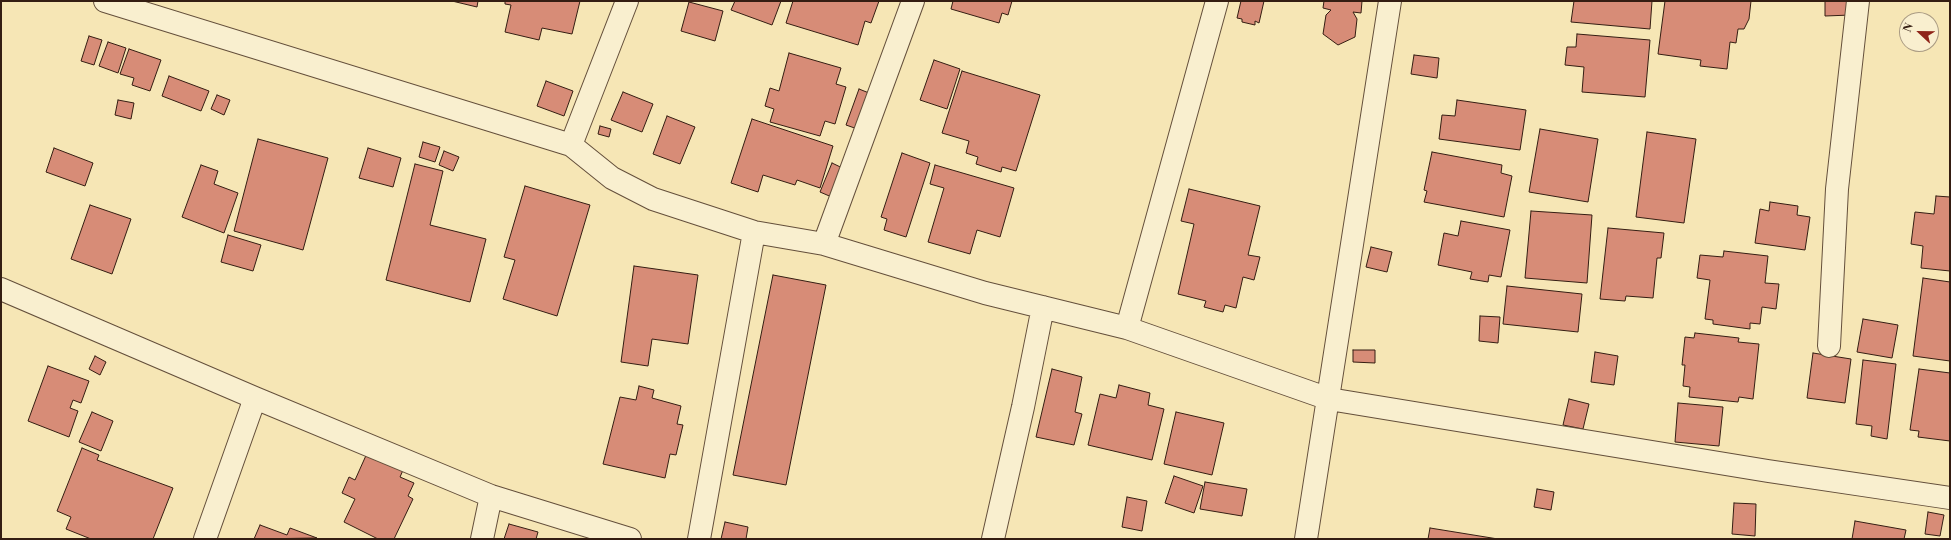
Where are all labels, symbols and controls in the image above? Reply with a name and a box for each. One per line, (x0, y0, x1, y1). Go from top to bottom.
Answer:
north arrow (1899, 12, 1939, 52)
text: N (1901, 21, 1917, 35)

